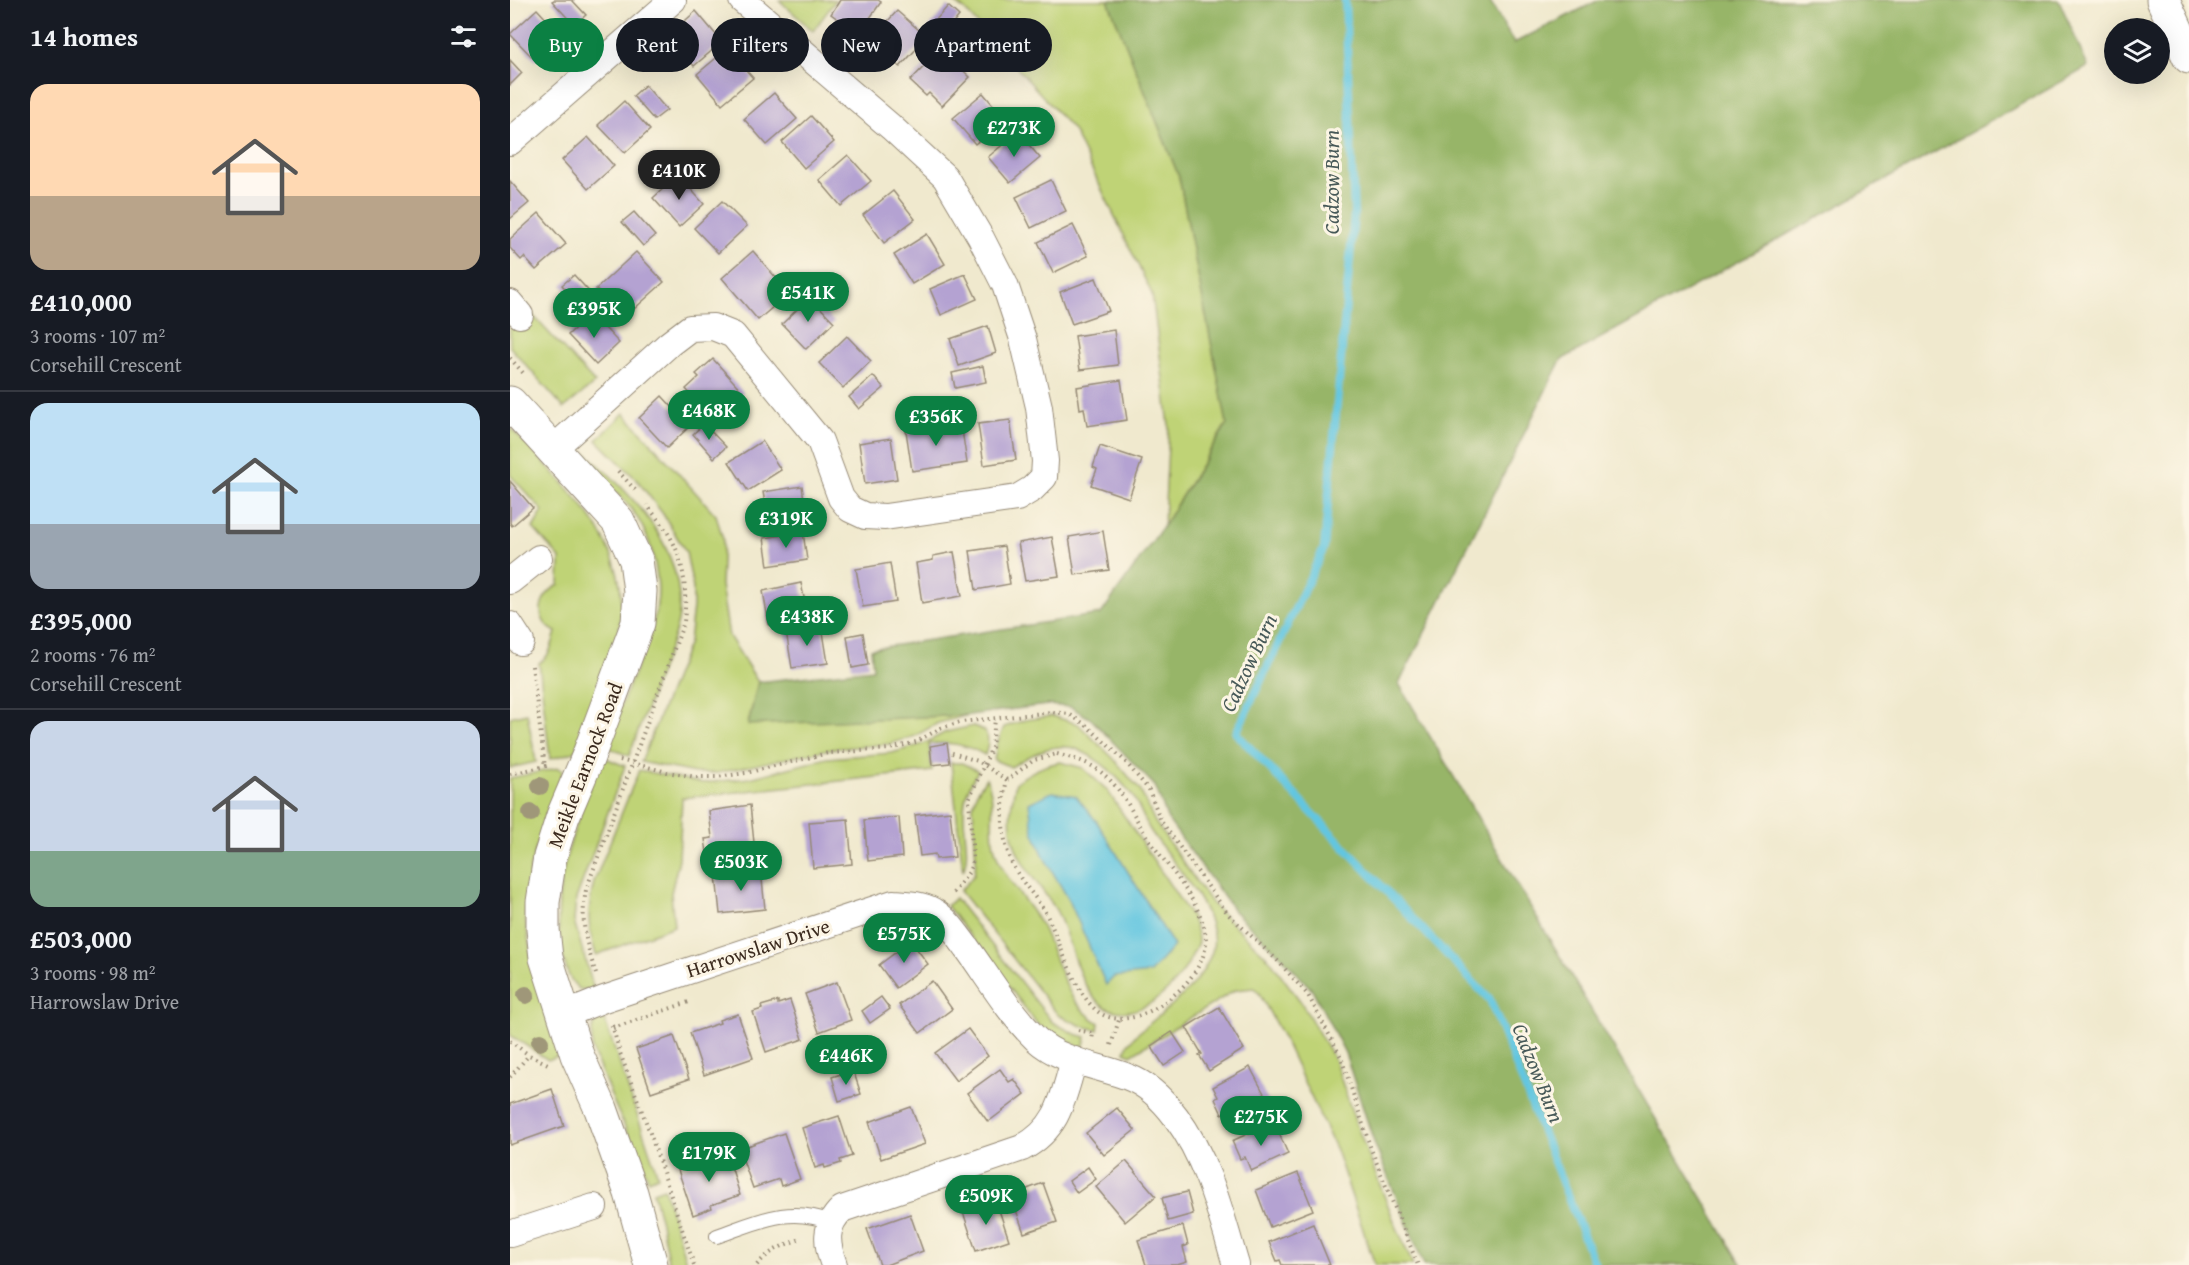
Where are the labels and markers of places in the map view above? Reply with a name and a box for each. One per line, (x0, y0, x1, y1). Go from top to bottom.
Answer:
pin: £273K (972, 107, 1056, 158)
pin: £410K (637, 150, 721, 201)
pin: £541K (766, 272, 850, 323)
pin: £395K (552, 288, 636, 339)
pin: £468K (667, 390, 751, 441)
pin: £356K (894, 396, 978, 447)
pin: £319K (744, 498, 828, 549)
pin: £438K (765, 596, 849, 647)
pin: £503K (699, 841, 783, 892)
pin: £575K (862, 913, 946, 964)
pin: £446K (804, 1035, 888, 1086)
pin: £275K (1219, 1096, 1303, 1147)
pin: £179K (667, 1132, 751, 1183)
pin: £509K (944, 1175, 1028, 1226)

